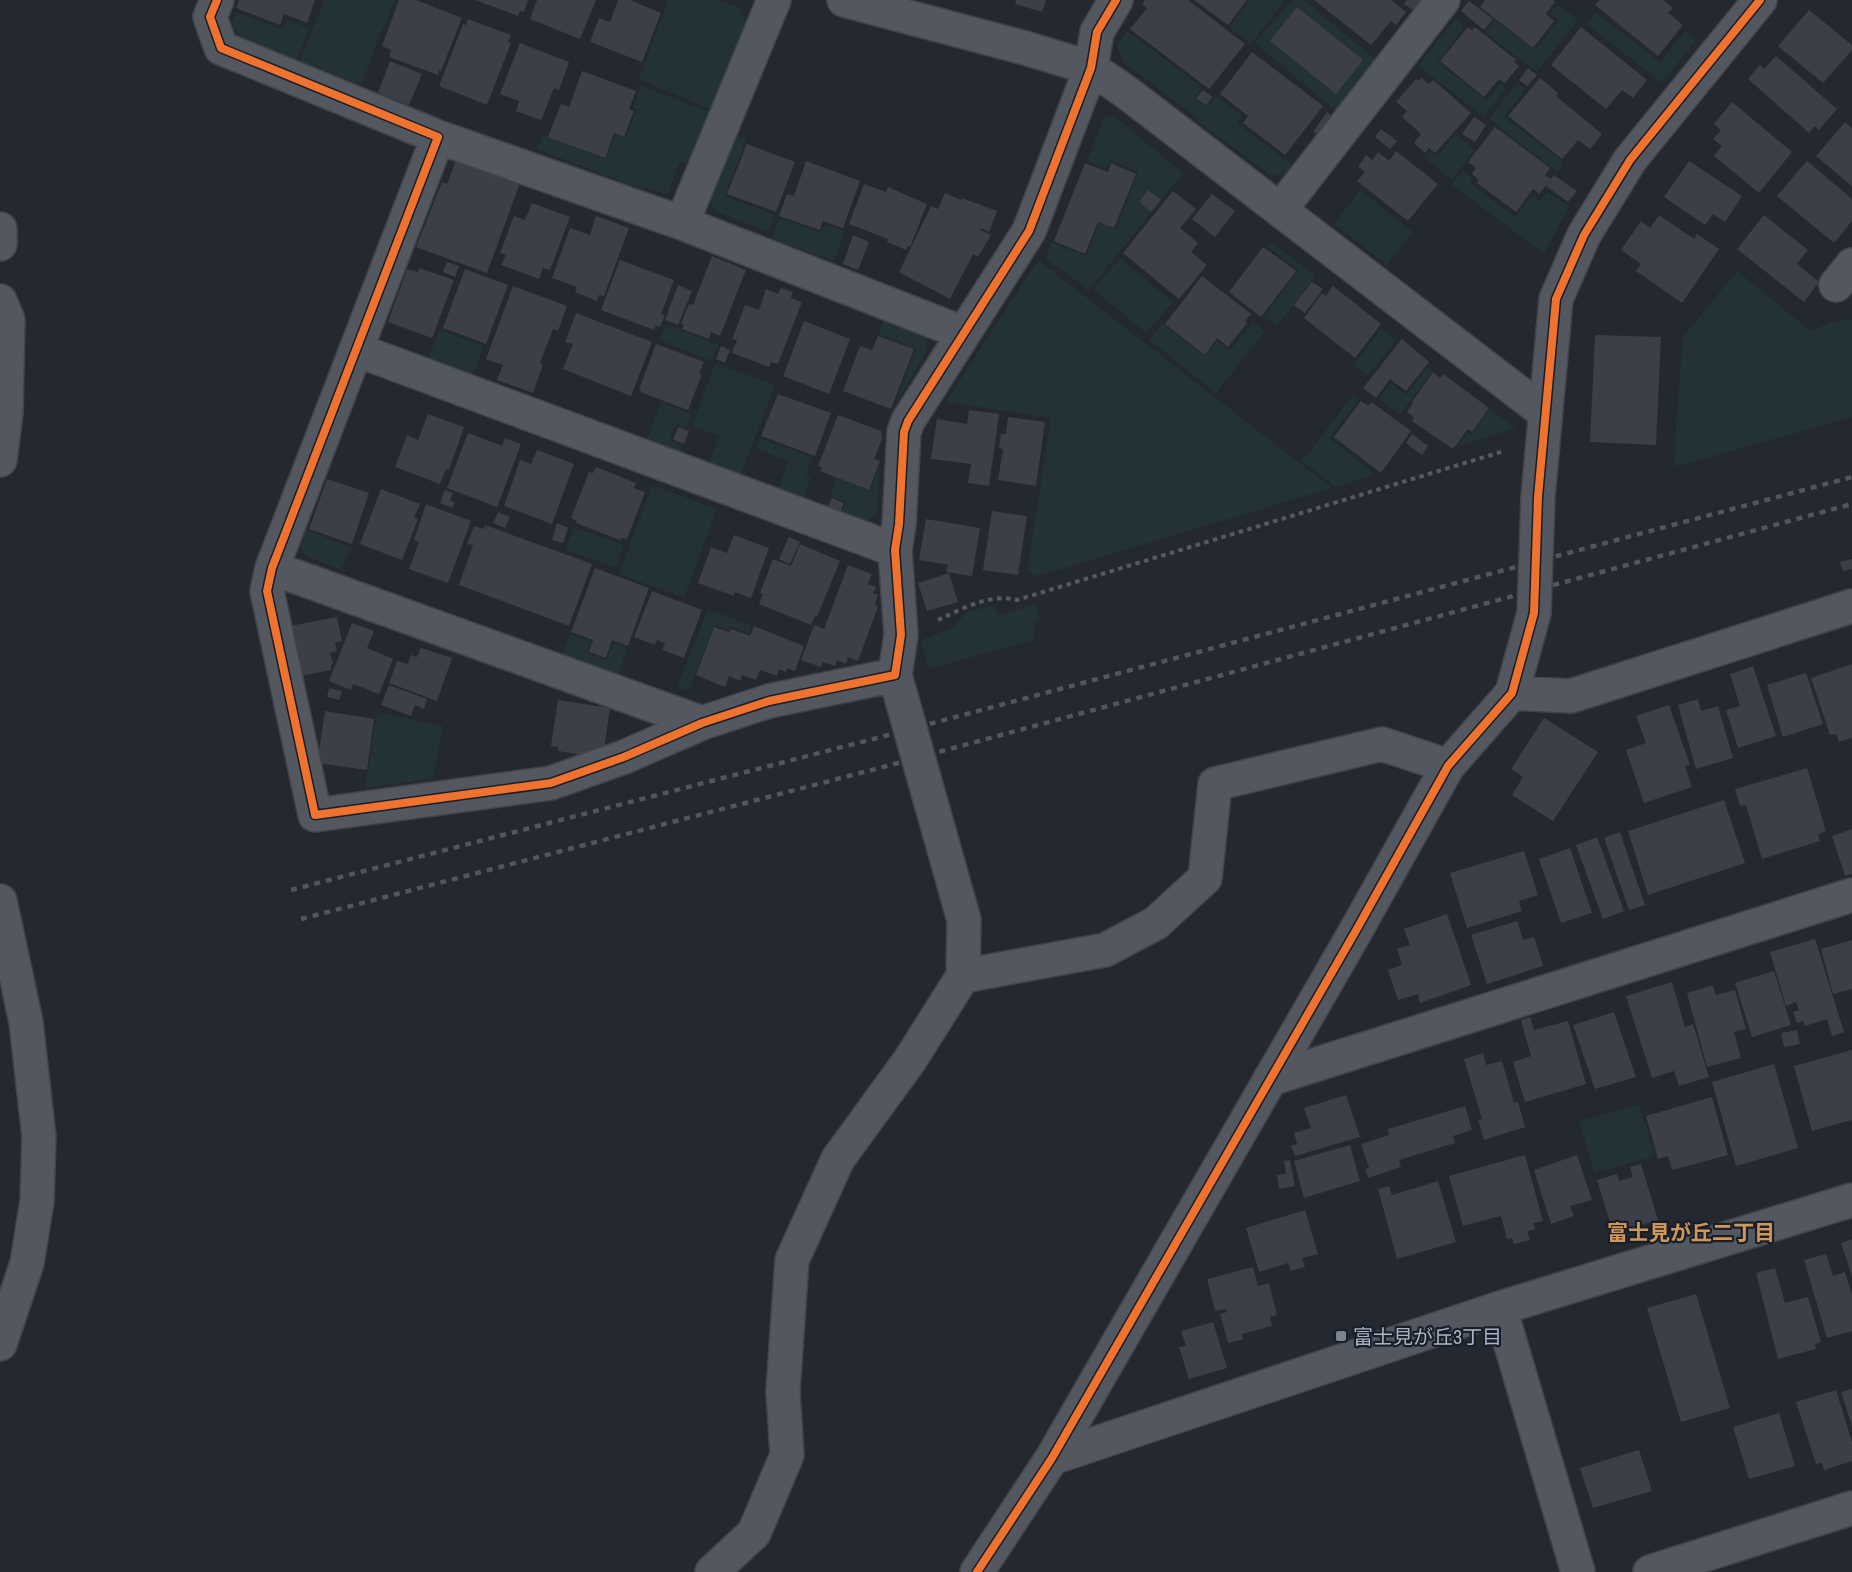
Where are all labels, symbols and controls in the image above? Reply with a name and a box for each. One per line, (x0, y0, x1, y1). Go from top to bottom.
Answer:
district label: 富士見が丘二丁目 (1607, 1218, 1775, 1247)
place label: 富士見が丘3丁目 (1353, 1323, 1502, 1350)
marker: 富士見が丘3丁目 (1334, 1329, 1348, 1343)

